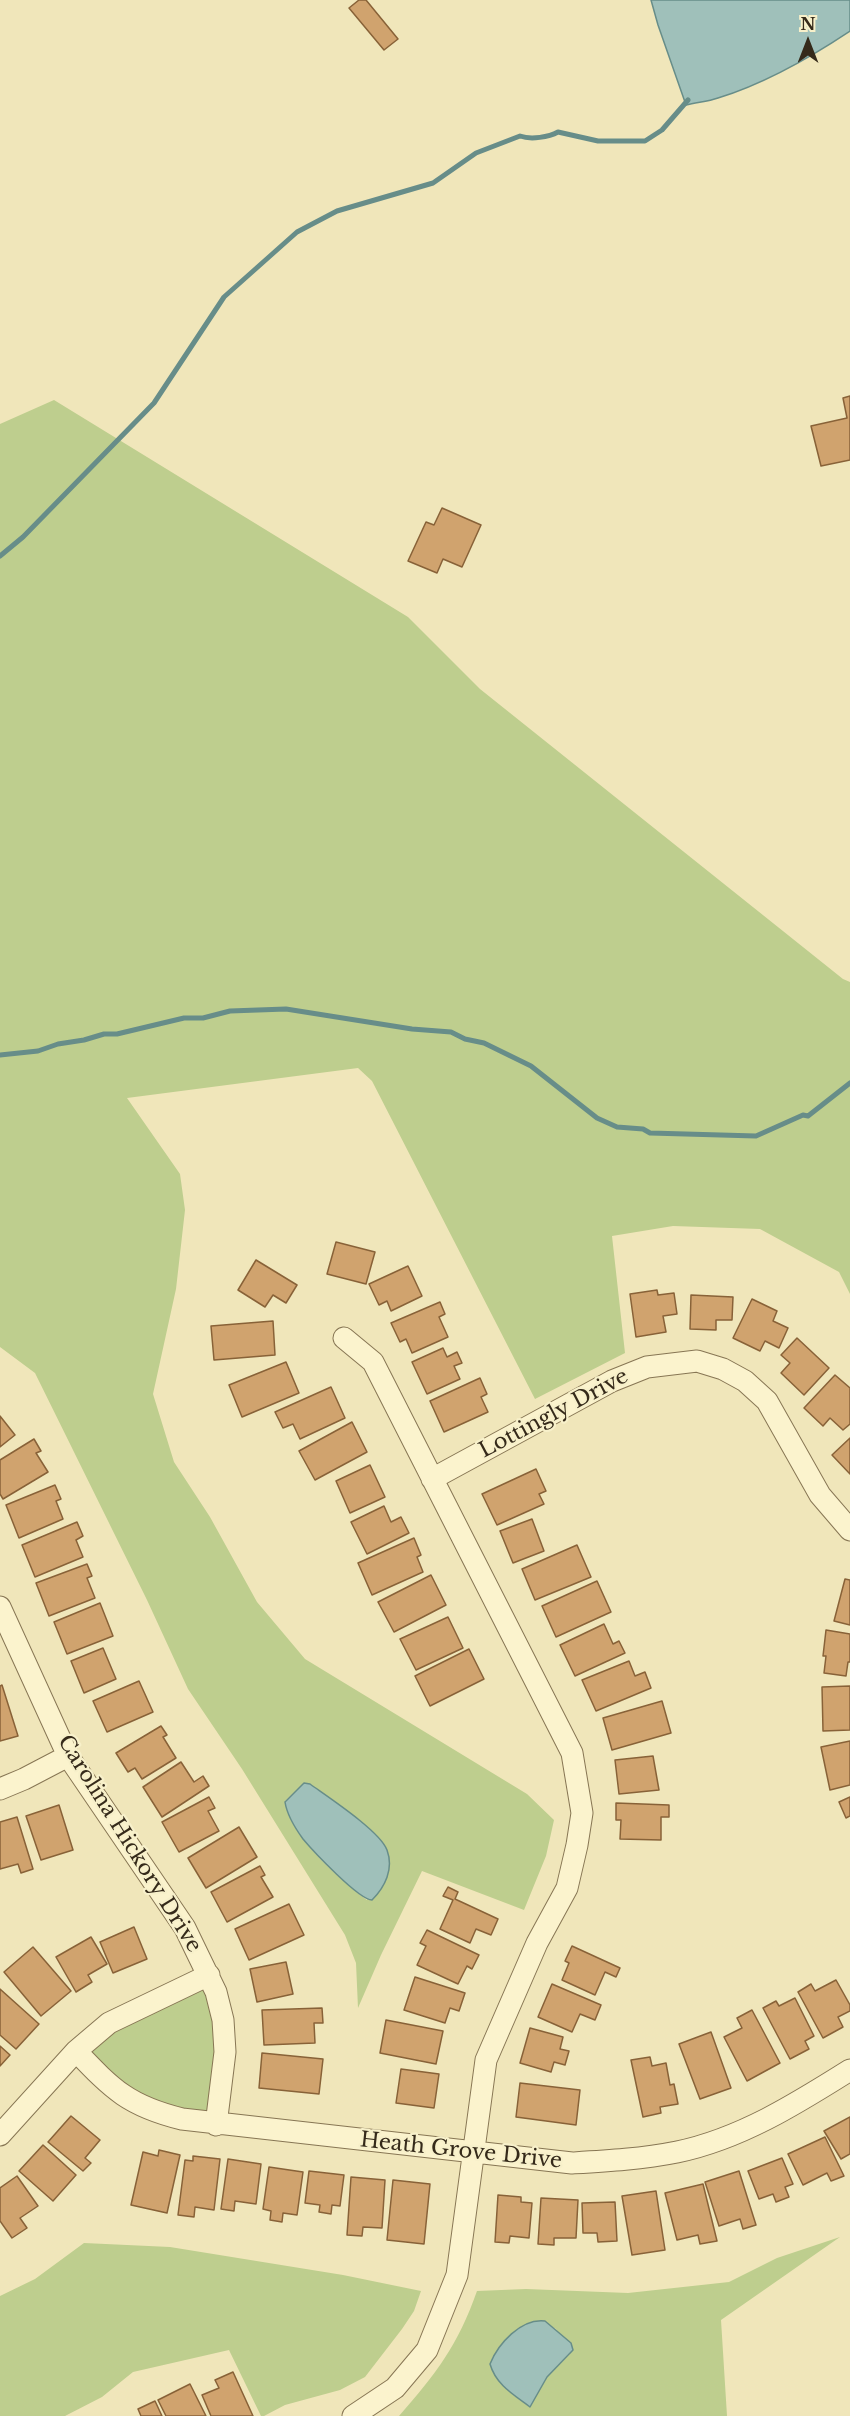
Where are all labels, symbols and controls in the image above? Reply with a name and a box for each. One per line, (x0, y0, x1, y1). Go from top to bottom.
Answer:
north arrow (778, 12, 838, 72)
text: N (800, 14, 816, 34)
street label: Lottingly Drive (475, 1364, 633, 1464)
street label: Carolina Hickory Drive (52, 1731, 206, 1957)
street label: Heath Grove Drive (359, 2128, 563, 2174)

